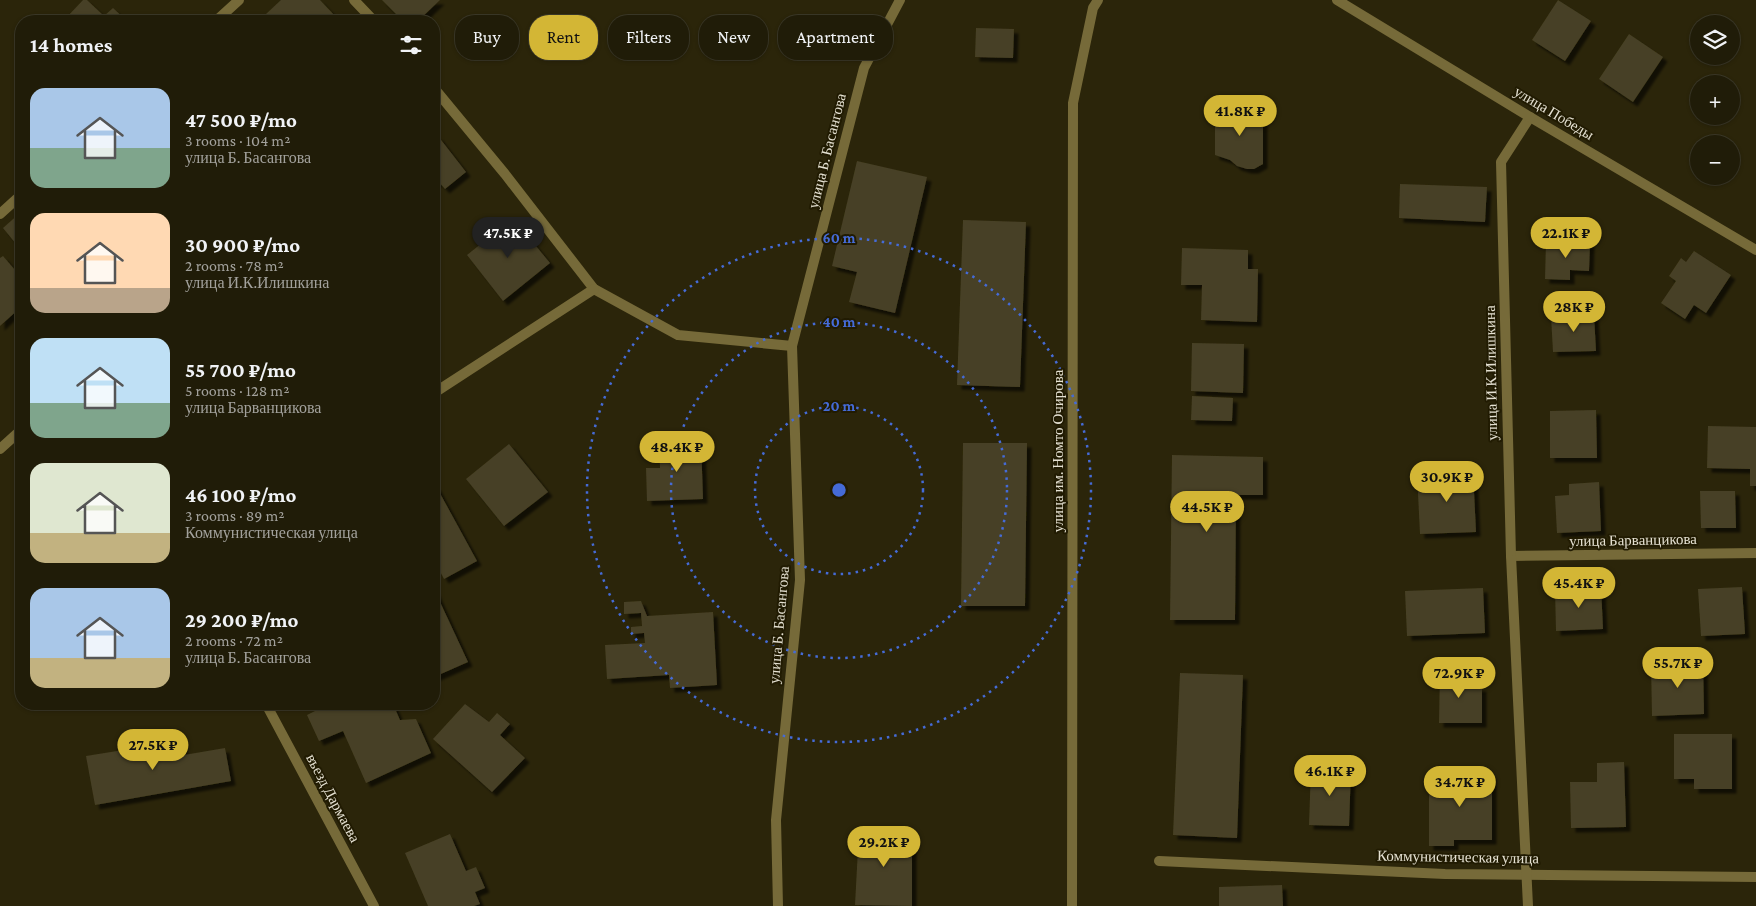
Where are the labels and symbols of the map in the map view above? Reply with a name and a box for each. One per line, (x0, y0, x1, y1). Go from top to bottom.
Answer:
street label: улица Победы (1511, 83, 1597, 143)
street label: улица Б. Басангова (805, 91, 849, 210)
pin: 41.8K ₽ (1194, 94, 1286, 137)
pin: 47.5K ₽ (462, 216, 554, 259)
pin: 22.1K ₽ (1520, 216, 1612, 259)
text: 60 m (823, 230, 856, 246)
pin: 28K ₽ (1539, 290, 1609, 333)
street label: улица И.К.Илишкина (1482, 305, 1500, 441)
text: 40 m (823, 314, 856, 330)
street label: улица им. Номто Очирова (1050, 369, 1066, 532)
text: 20 m (823, 398, 855, 414)
pin: 48.4K ₽ (631, 430, 723, 473)
pin: 30.9K ₽ (1401, 460, 1493, 503)
centre of rings (830, 481, 848, 499)
pin: 44.5K ₽ (1161, 490, 1253, 533)
street label: улица Барванцикова (1569, 531, 1697, 549)
street label: улица Б. Басангова (766, 565, 792, 685)
pin: 45.4K ₽ (1533, 566, 1625, 609)
pin: 55.7K ₽ (1632, 646, 1724, 689)
pin: 72.9K ₽ (1413, 656, 1505, 699)
pin: 27.5K ₽ (107, 728, 199, 771)
street label: въезд Дармаева (303, 751, 363, 845)
pin: 46.1K ₽ (1284, 754, 1376, 797)
pin: 34.7K ₽ (1414, 766, 1506, 808)
pin: 29.2K ₽ (838, 826, 930, 868)
street label: Коммунистическая улица (1377, 848, 1539, 866)

